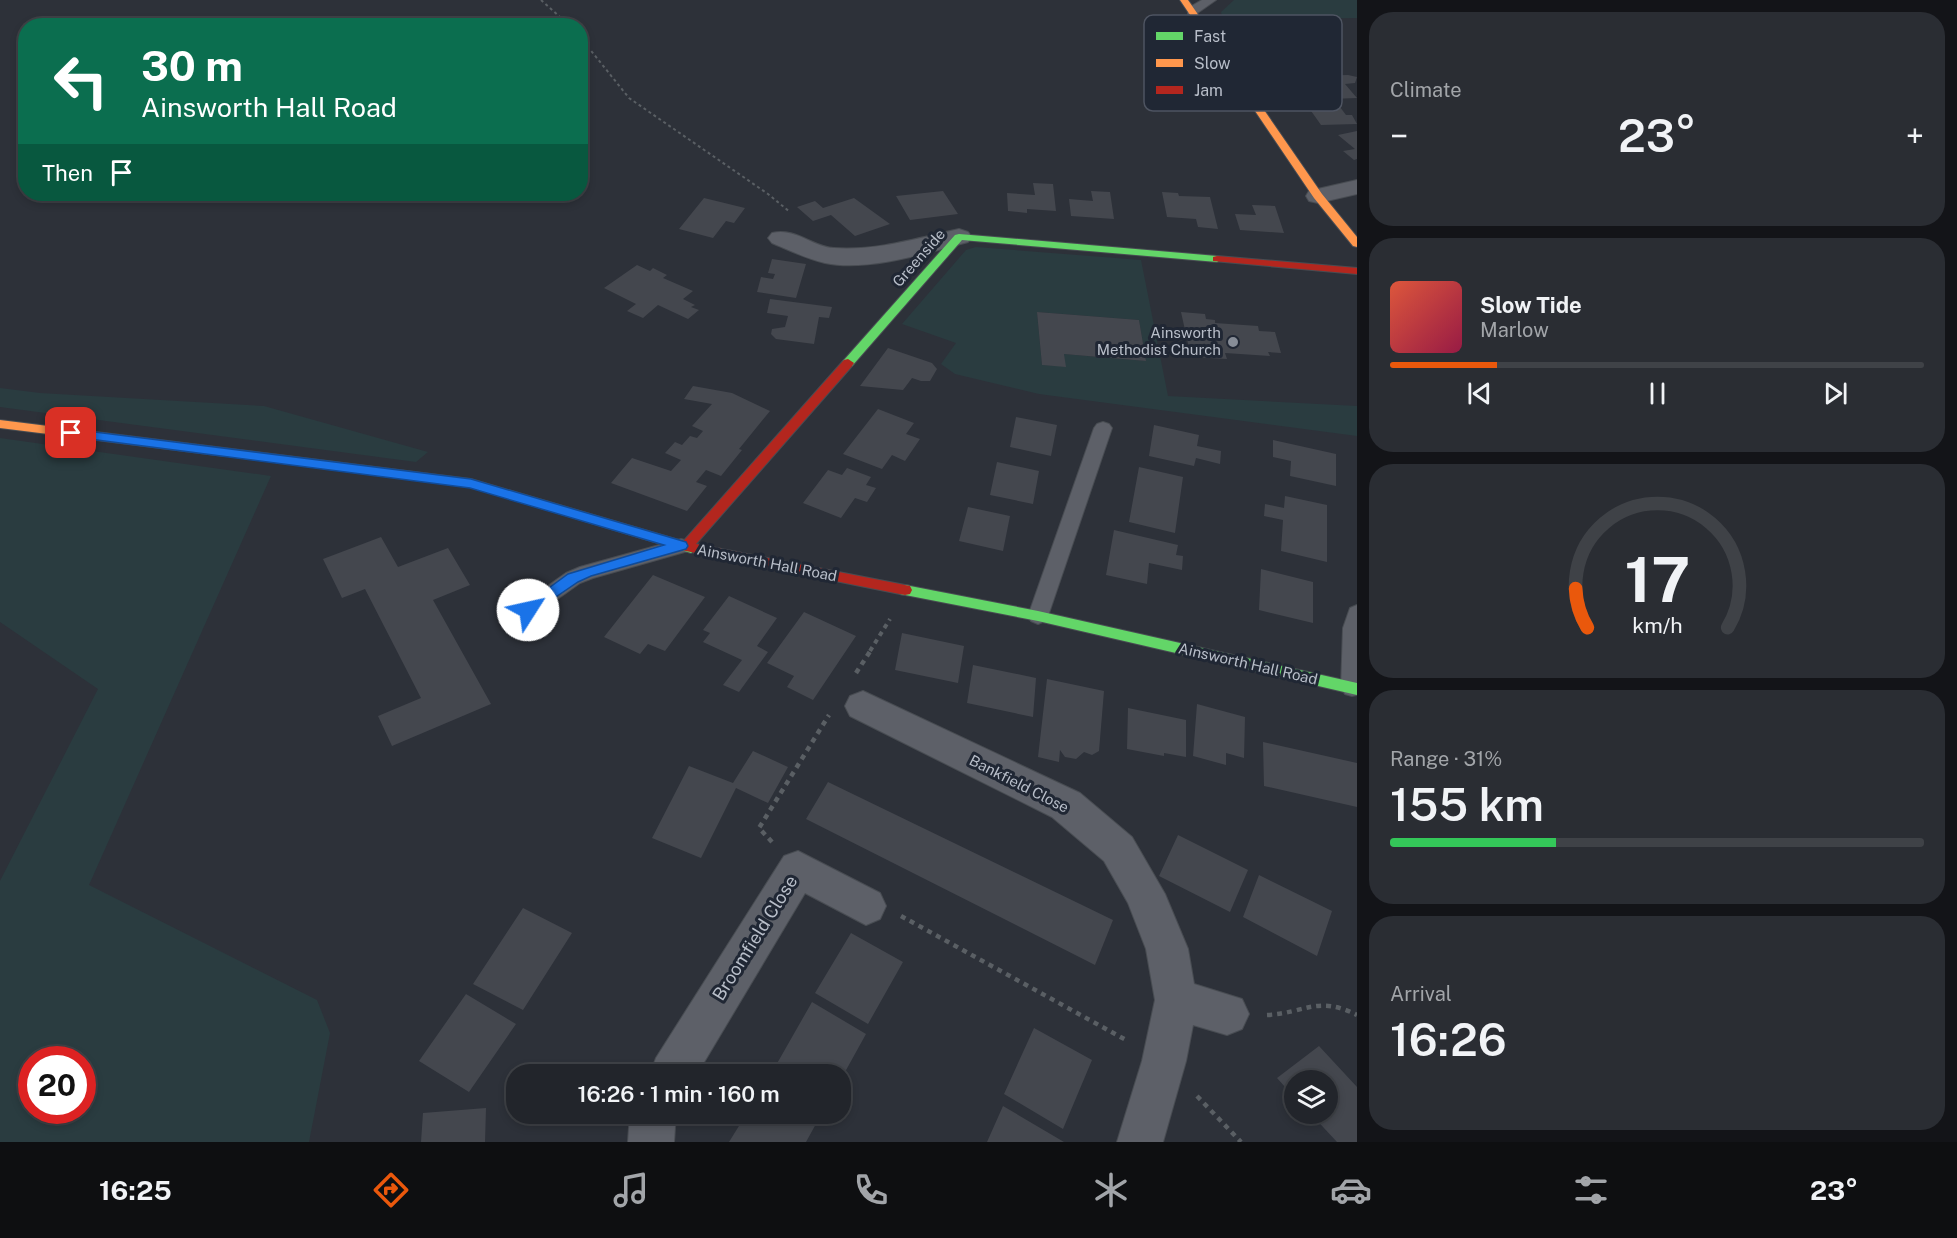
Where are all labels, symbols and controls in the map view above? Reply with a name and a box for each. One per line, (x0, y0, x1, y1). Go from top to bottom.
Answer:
legend (1144, 15, 1342, 111)
text: Fast (1194, 27, 1226, 46)
text: 30 m (141, 41, 243, 90)
icon: left (42, 42, 120, 120)
text: Slow (1194, 54, 1231, 73)
text: Climate (1390, 78, 1462, 102)
text: Jam (1194, 81, 1223, 100)
text: Ainsworth Hall Road (141, 91, 397, 123)
text: 23° (1618, 109, 1696, 162)
text: − (1390, 117, 1408, 155)
text: + (1906, 117, 1924, 155)
icon: arrive (105, 156, 138, 189)
text: Then (42, 160, 93, 186)
street label: Greenside (889, 225, 948, 290)
text: Slow Tide (1480, 292, 1582, 318)
text: Marlow (1480, 318, 1549, 342)
place label: Ainsworth Methodist Church (1097, 324, 1221, 358)
marker: Ainsworth Methodist Church (1226, 335, 1240, 349)
icon: previous (1463, 377, 1496, 410)
icon: pause (1641, 377, 1674, 410)
icon: next (1819, 377, 1852, 410)
pin (45, 407, 96, 458)
icon: arrive (54, 416, 87, 449)
street label: Ainsworth Hall Road (696, 541, 839, 584)
text: 17 (1624, 543, 1690, 616)
position arrow (496, 578, 560, 642)
text: km/h (1632, 613, 1682, 638)
street label: Ainsworth Hall Road (1177, 639, 1319, 688)
text: Range · 31% (1390, 747, 1502, 771)
street label: Bankfield Close (967, 751, 1072, 816)
text: 155 km (1390, 778, 1544, 831)
street label: Broomfield Close (708, 871, 801, 1004)
text: Arrival (1390, 982, 1452, 1006)
text: 16:26 (1390, 1013, 1507, 1066)
speed limit sign: 20 (18, 1046, 96, 1124)
map controls (1284, 1070, 1338, 1124)
button: layers (1284, 1070, 1338, 1124)
text: 16:26 · 1 min · 160 m (577, 1081, 780, 1107)
icon: directions (370, 1169, 412, 1211)
icon: music (610, 1169, 652, 1211)
icon: phone (850, 1169, 892, 1211)
icon: climate (1090, 1169, 1132, 1211)
icon: car (1330, 1169, 1372, 1211)
icon: filters (1570, 1169, 1612, 1211)
text: 16:25 (99, 1174, 172, 1206)
text: 23° (1810, 1174, 1858, 1206)

